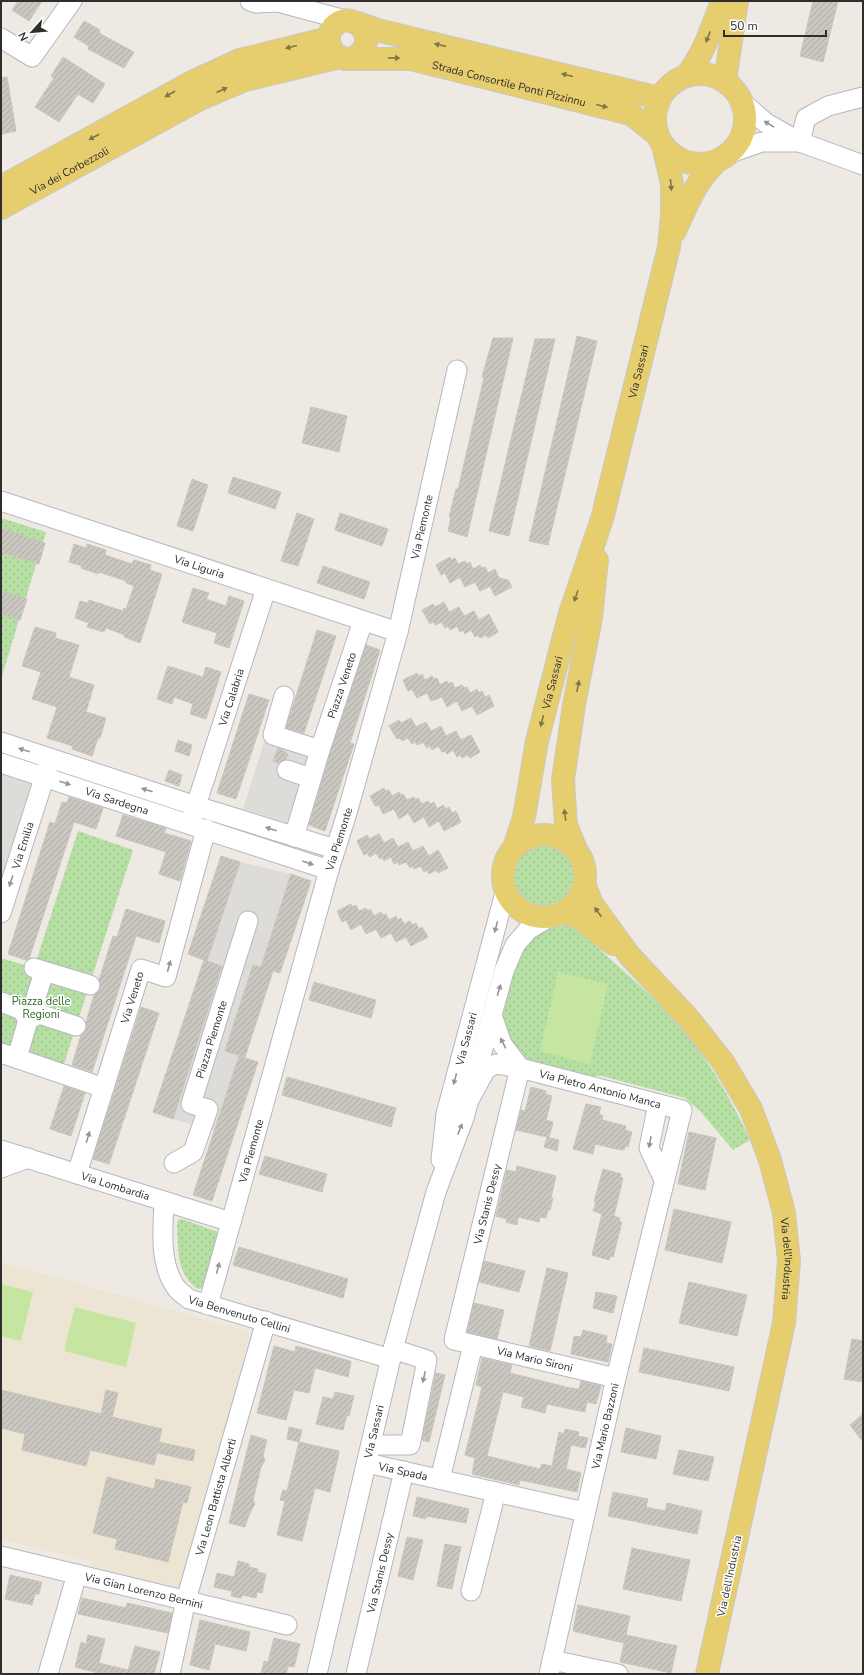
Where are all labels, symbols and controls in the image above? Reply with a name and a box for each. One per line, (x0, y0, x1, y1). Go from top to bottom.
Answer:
north arrow (12, 12, 52, 52)
scale bar (724, 12, 826, 38)
text: 50 m (730, 18, 758, 34)
text: N (15, 29, 32, 43)
one-way arrow (705, 32, 711, 44)
one-way arrow (434, 41, 446, 47)
one-way arrow (285, 44, 297, 50)
one-way arrow (388, 55, 400, 62)
street label: Strada Consortile Ponti Pizzinnu (430, 58, 587, 110)
one-way arrow (560, 72, 573, 78)
one-way arrow (217, 86, 229, 92)
one-way arrow (164, 91, 176, 98)
one-way arrow (596, 104, 608, 110)
one-way arrow (763, 121, 775, 128)
one-way arrow (89, 134, 100, 140)
street label: Via dei Corbezzoli (27, 143, 112, 199)
one-way arrow (668, 178, 674, 191)
street label: Via Sassari (625, 343, 653, 401)
street label: Via Piemonte (407, 493, 437, 562)
street label: Via Liguria (171, 551, 227, 582)
one-way arrow (572, 590, 578, 602)
street label: Piazza Veneto (324, 650, 360, 721)
street label: Via Sassari (538, 655, 567, 712)
street label: Via Calabria (215, 666, 248, 729)
one-way arrow (575, 680, 581, 692)
one-way arrow (539, 716, 545, 728)
one-way arrow (17, 746, 29, 752)
one-way arrow (59, 781, 71, 787)
street label: Via Sardegna (82, 784, 151, 819)
one-way arrow (141, 787, 153, 793)
street label: Via Piemonte (322, 806, 356, 874)
one-way arrow (562, 809, 568, 821)
street label: Via Emilia (8, 820, 38, 872)
one-way arrow (265, 826, 277, 832)
one-way arrow (302, 860, 314, 866)
one-way arrow (8, 875, 14, 887)
one-way arrow (594, 907, 602, 917)
one-way arrow (492, 920, 498, 933)
one-way arrow (166, 960, 172, 972)
street label: Via Veneto (117, 970, 148, 1026)
one-way arrow (496, 984, 502, 996)
park label: Piazza delle Regioni (12, 994, 70, 1022)
street label: Piazza Piemonte (192, 998, 231, 1080)
street label: Via Sassari (452, 1011, 481, 1068)
one-way arrow (500, 1037, 506, 1049)
street label: Via Pietro Antonio Manca (537, 1066, 663, 1112)
one-way arrow (452, 1073, 458, 1086)
street label: Via Piemonte (235, 1117, 267, 1186)
one-way arrow (457, 1122, 463, 1134)
one-way arrow (85, 1130, 91, 1142)
one-way arrow (647, 1136, 653, 1148)
street label: Via Stanis Dessy (470, 1162, 505, 1247)
street label: Via Lombardia (78, 1168, 152, 1204)
street label: Via dell'Industria (776, 1216, 796, 1301)
one-way arrow (215, 1262, 221, 1274)
street label: Via Benvenuto Cellini (186, 1292, 292, 1337)
street label: Via Mario Sironi (494, 1343, 574, 1376)
one-way arrow (420, 1371, 426, 1383)
street label: Via Mario Bazzoni (588, 1382, 623, 1472)
street label: Via Sassari (360, 1403, 388, 1461)
street label: Via Leon Battista Alberti (192, 1437, 240, 1558)
street label: Via Spada (376, 1459, 429, 1484)
street label: Via Stanis Dessy (363, 1531, 397, 1616)
street label: Via dell'Industria (713, 1534, 745, 1619)
street label: Via Gian Lorenzo Bernini (82, 1569, 204, 1612)

